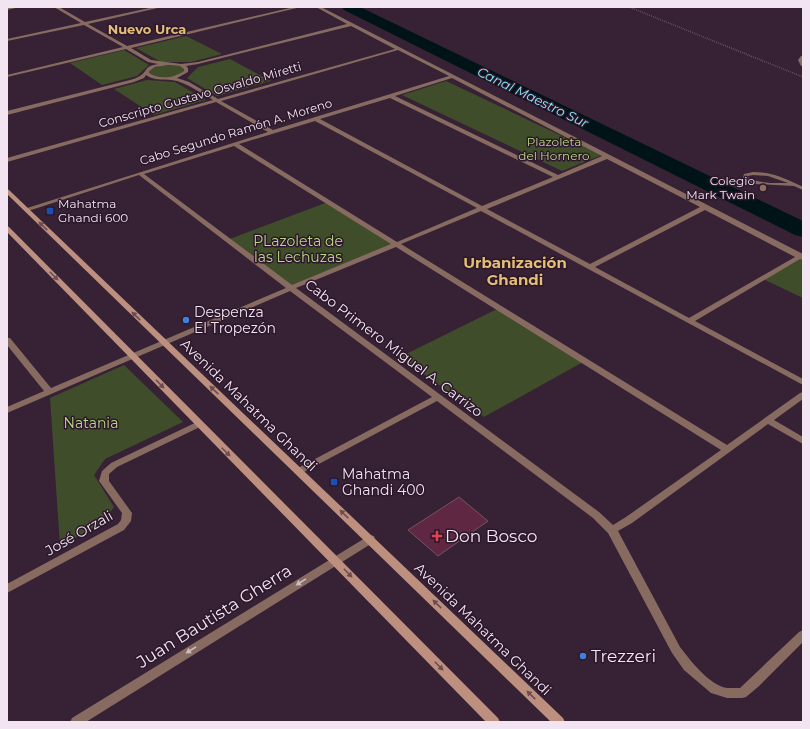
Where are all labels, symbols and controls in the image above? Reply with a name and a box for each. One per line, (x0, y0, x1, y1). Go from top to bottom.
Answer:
district label: Nuevo Urca (108, 21, 186, 37)
street label: Conscripto Gustavo Osvaldo Miretti (97, 58, 303, 131)
water label: Canal Maestro Sur (475, 63, 592, 131)
street label: Cabo Segundo Ramón A. Moreno (138, 95, 334, 168)
park label: Plazoleta del Hornero (518, 134, 590, 163)
place label: Colegio Mark Twain (686, 173, 755, 202)
marker: Colegio Mark Twain (758, 183, 768, 193)
place label: Mahatma Ghandi 600 (58, 196, 128, 225)
marker: Mahatma Ghandi 600 (45, 206, 55, 216)
one-way arrow (38, 221, 48, 231)
park label: PLazoleta de las Lechuzas (253, 232, 343, 266)
district label: Urbanización Ghandi (463, 253, 567, 289)
one-way arrow (49, 271, 59, 281)
street label: Cabo Primero Miguel A. Carrizo (302, 275, 487, 421)
place label: Despenza El Tropezón (194, 303, 276, 337)
one-way arrow (132, 312, 141, 321)
marker: Despenza El Tropezón (181, 315, 191, 325)
street label: Avenida Mahatma Ghandi (177, 335, 321, 475)
one-way arrow (155, 379, 165, 389)
one-way arrow (209, 385, 219, 395)
park label: Natania (64, 414, 118, 432)
one-way arrow (221, 447, 231, 457)
place label: Mahatma Ghandi 400 (342, 465, 425, 499)
marker: Mahatma Ghandi 400 (329, 477, 339, 487)
street label: José Orzali (41, 506, 116, 560)
one-way arrow (339, 509, 349, 519)
place label: Don Bosco (445, 526, 538, 546)
marker: Don Bosco (432, 531, 442, 541)
street label: Avenida Mahatma Ghandi (411, 559, 555, 699)
street label: Juan Bautista Gherra (132, 560, 295, 672)
one-way arrow (343, 568, 353, 578)
one-way arrow (295, 578, 307, 585)
one-way arrow (432, 600, 442, 609)
place label: Trezzeri (591, 646, 656, 666)
one-way arrow (185, 647, 197, 654)
marker: Trezzeri (578, 651, 588, 661)
one-way arrow (434, 661, 444, 671)
one-way arrow (526, 690, 536, 700)

